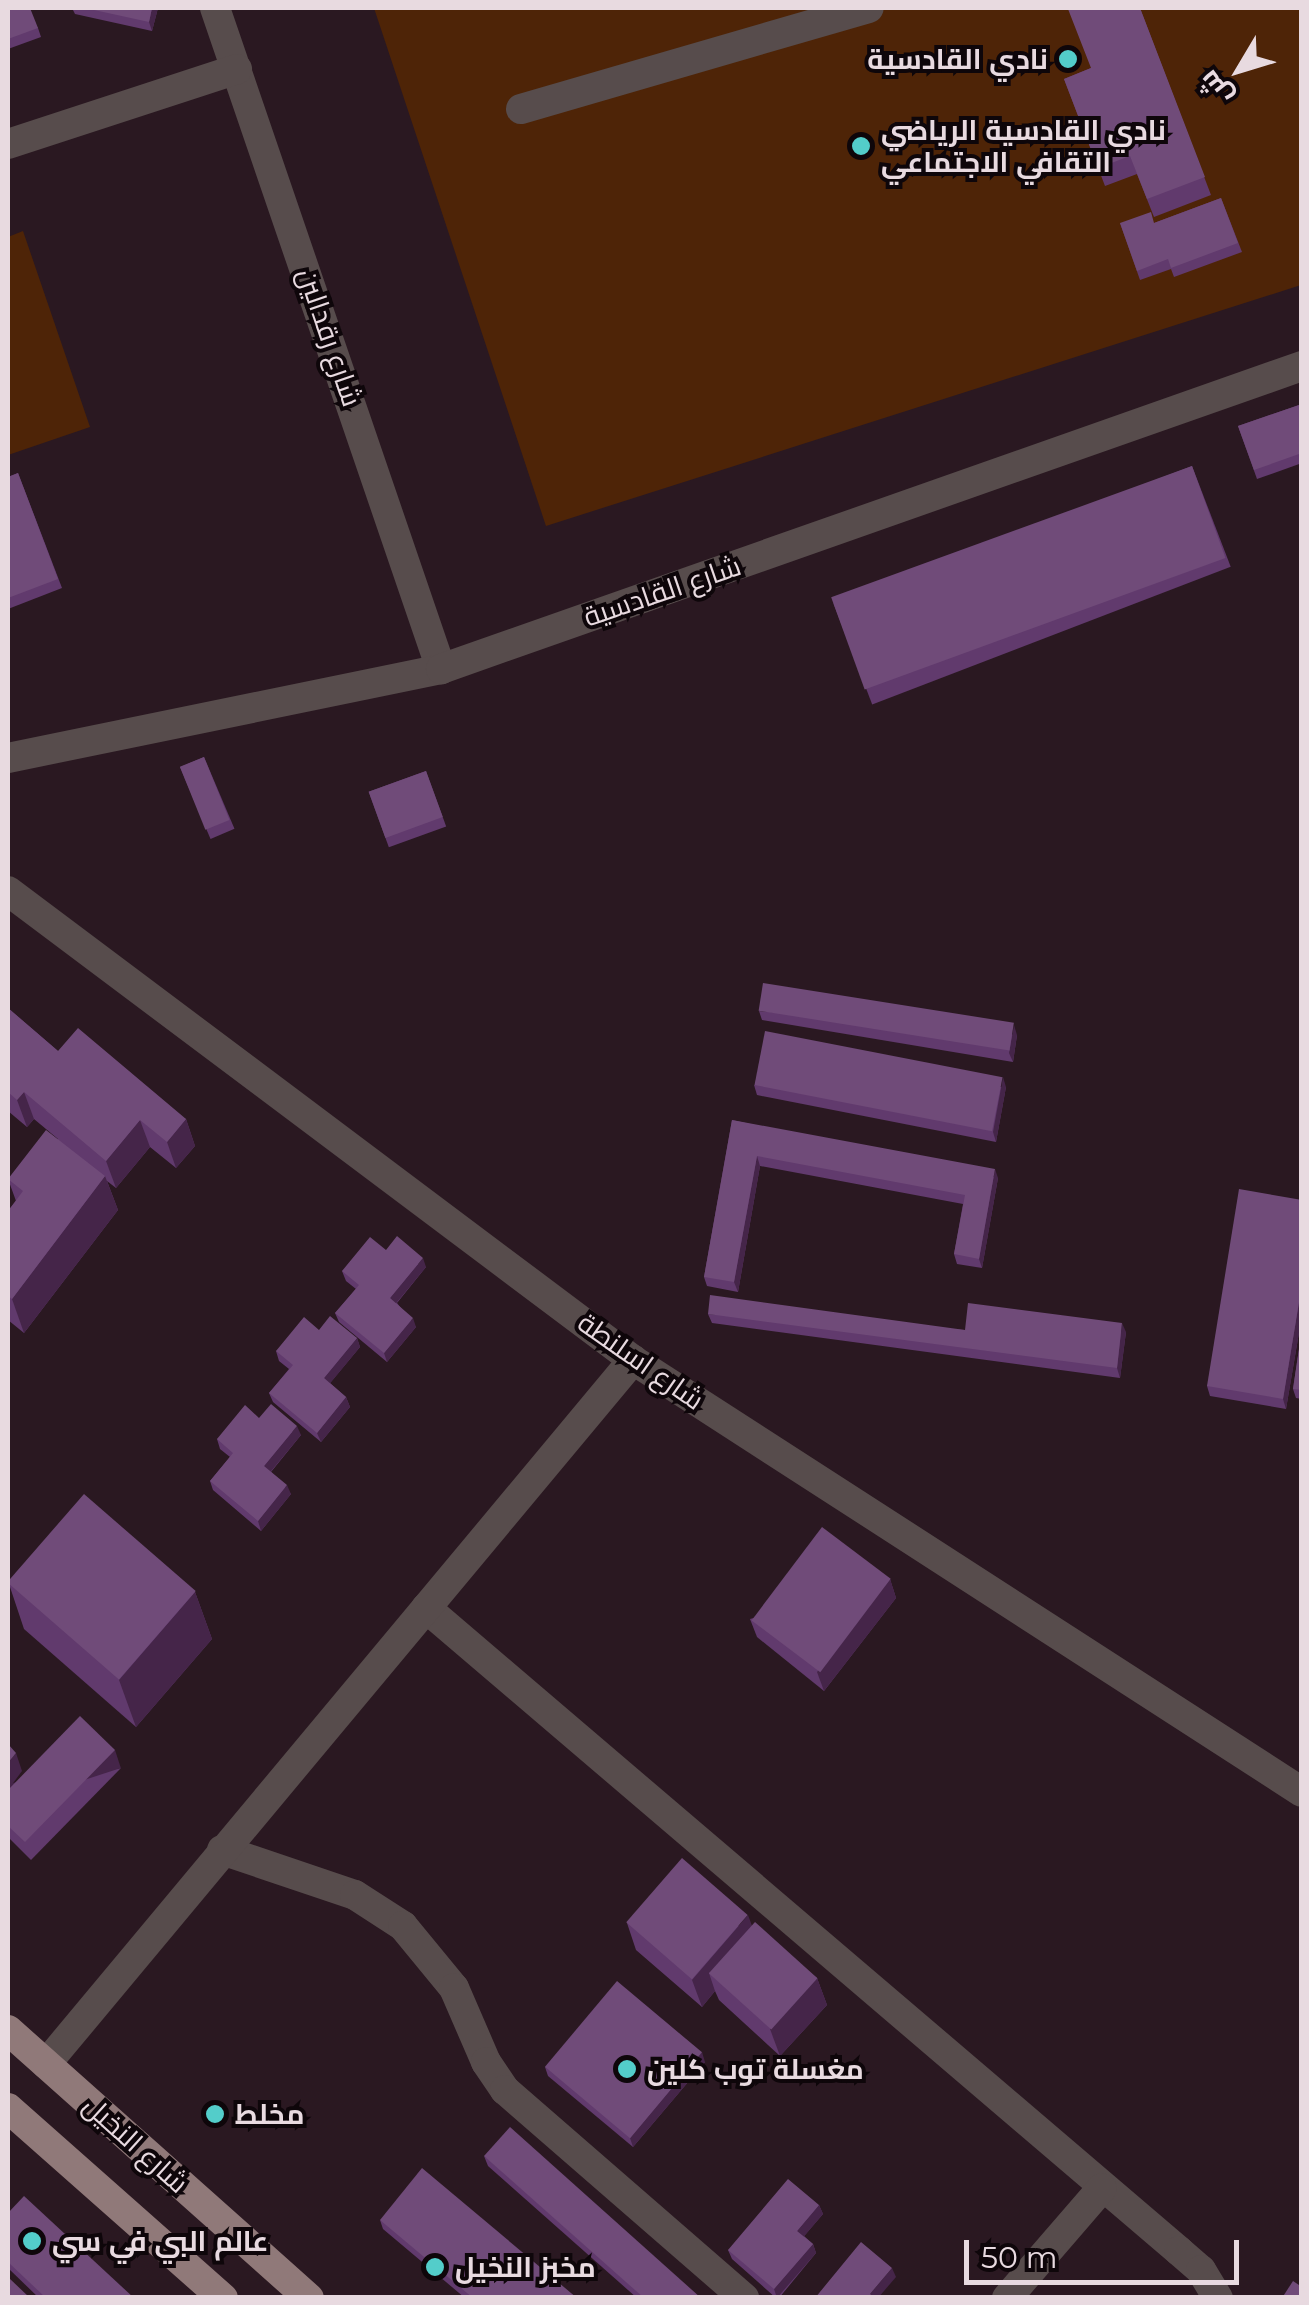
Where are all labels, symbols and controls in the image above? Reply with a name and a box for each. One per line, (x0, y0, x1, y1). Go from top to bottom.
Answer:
north arrow (1189, 20, 1289, 120)
place label: نادي القادسية (867, 42, 1048, 76)
marker: نادي القادسية (1057, 48, 1079, 70)
text: ش (1191, 64, 1240, 113)
place label: نادي القادسية الرياضي التقافي الاجتماعي (881, 113, 1166, 179)
marker: نادي القادسية الرياضي التقافي الاجتماعي (850, 135, 872, 157)
street label: شارع رقدالين (291, 263, 369, 411)
street label: شارع القادسية (579, 548, 745, 634)
street label: شارع اسلنطة (571, 1305, 711, 1417)
place label: مغسلة توب كلين (647, 2052, 864, 2086)
marker: مغسلة توب كلين (616, 2058, 638, 2080)
street label: شارع النخيل (77, 2088, 195, 2200)
place label: مخلط (235, 2097, 304, 2131)
marker: مخلط (204, 2103, 226, 2125)
scale bar (969, 2220, 1244, 2282)
place label: عالم البي في سي (52, 2224, 268, 2258)
marker: عالم البي في سي (21, 2230, 43, 2252)
text: 50 m (981, 2239, 1058, 2276)
place label: مخبز النخيل (455, 2250, 596, 2284)
marker: مخبز النخيل (424, 2256, 446, 2278)

